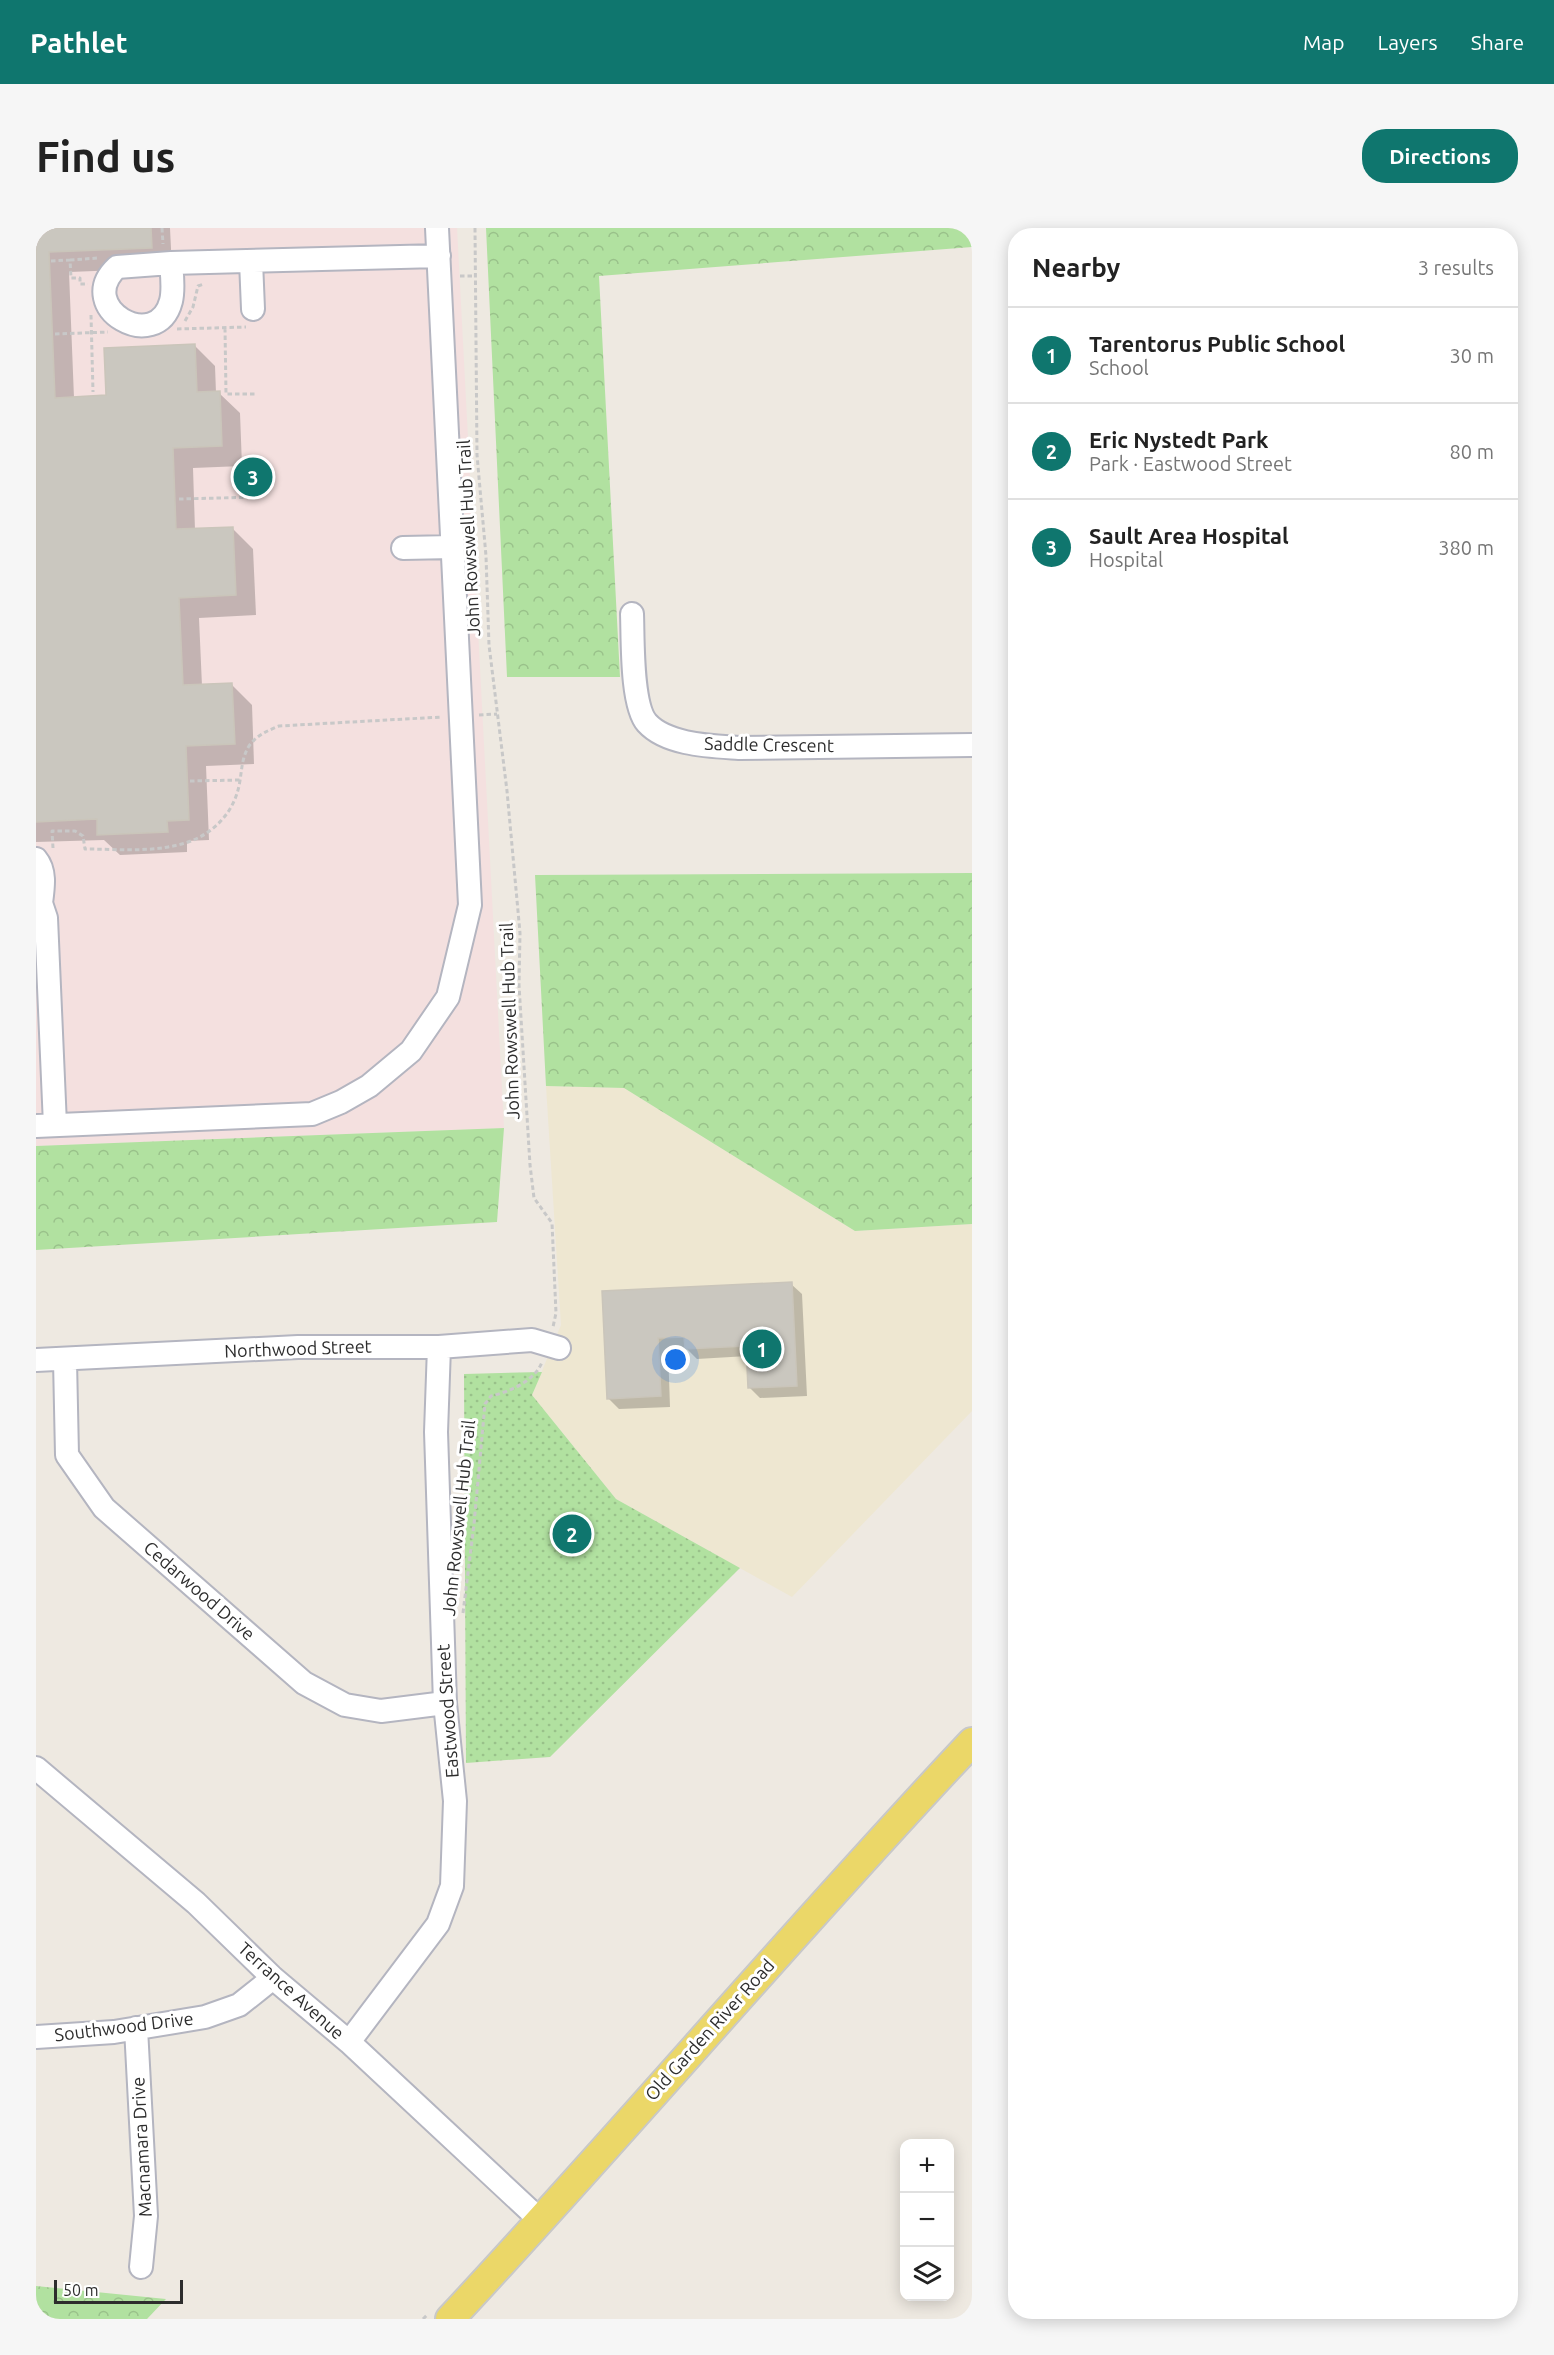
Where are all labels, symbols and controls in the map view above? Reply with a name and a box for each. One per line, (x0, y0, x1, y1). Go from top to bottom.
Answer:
text: Pathlet (30, 27, 128, 58)
text: Map (1303, 30, 1344, 54)
text: Layers (1377, 30, 1438, 54)
text: Share (1471, 30, 1524, 54)
button: Directions (1362, 129, 1518, 183)
text: Find us (36, 133, 175, 180)
text: Nearby (1032, 253, 1120, 282)
text: 3 results (1418, 256, 1494, 279)
text: Tarentorus Public School (1089, 331, 1345, 356)
text: 1 (1046, 344, 1057, 367)
text: 30 m (1450, 344, 1494, 367)
text: School (1089, 356, 1149, 379)
text: Eric Nystedt Park (1089, 427, 1268, 452)
street label: John Rowswell Hub Trail (453, 439, 483, 637)
text: 2 (1046, 440, 1057, 463)
text: 80 m (1450, 440, 1494, 463)
text: Park · Eastwood Street (1089, 452, 1292, 475)
pin: 3 (234, 454, 272, 500)
text: Sault Area Hospital (1089, 523, 1289, 548)
text: 3 (1046, 536, 1057, 559)
text: 380 m (1438, 536, 1494, 559)
text: Hospital (1089, 548, 1163, 571)
street label: Saddle Crescent (704, 733, 834, 755)
street label: John Rowswell Hub Trail (496, 922, 522, 1120)
pin: 1 (742, 1326, 782, 1372)
street label: Northwood Street (224, 1335, 372, 1361)
your location (661, 1345, 690, 1374)
street label: John Rowswell Hub Trail (438, 1419, 478, 1617)
pin: 2 (552, 1512, 592, 1556)
street label: Cedarwood Drive (140, 1537, 259, 1644)
street label: Eastwood Street (432, 1643, 462, 1779)
street label: Terrance Avenue (235, 1938, 349, 2043)
street label: Old Garden River Road (641, 1955, 778, 2104)
street label: Southwood Drive (53, 2008, 194, 2044)
street label: Macnamara Drive (127, 2076, 155, 2218)
map controls (900, 2139, 954, 2301)
button: + (900, 2139, 954, 2193)
button: − (900, 2193, 954, 2247)
button: layers (900, 2247, 954, 2301)
scale bar (54, 2277, 183, 2304)
text: 50 m (63, 2281, 99, 2299)

